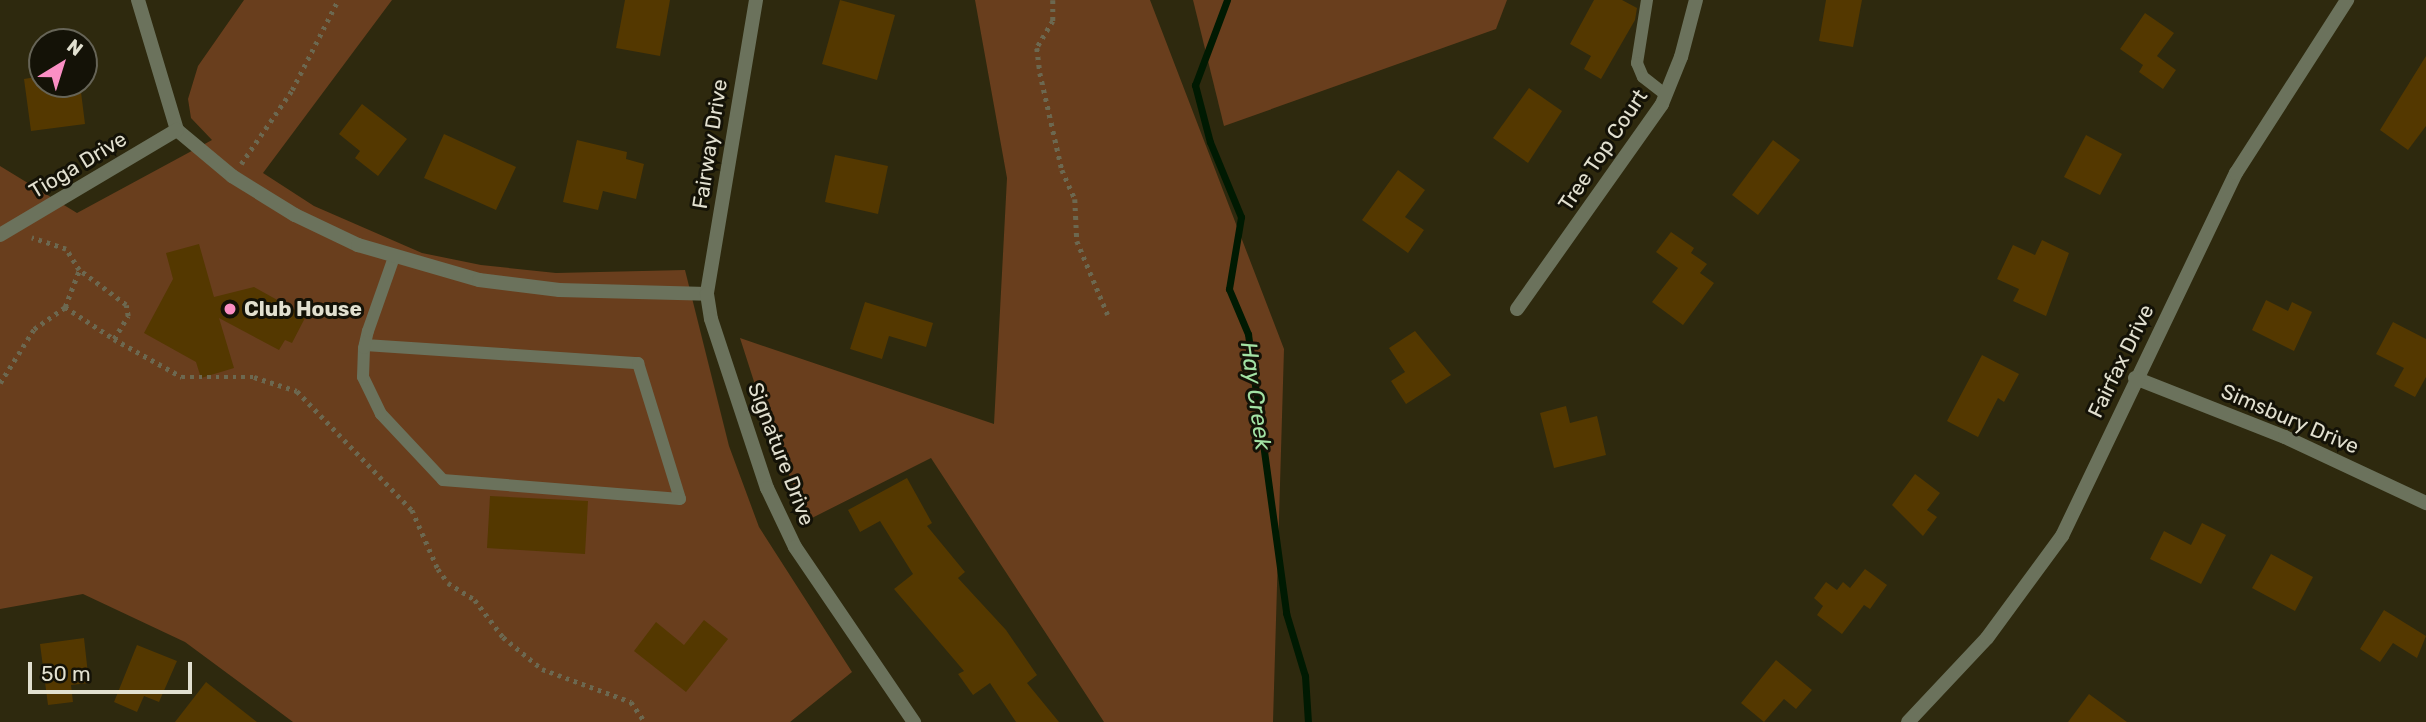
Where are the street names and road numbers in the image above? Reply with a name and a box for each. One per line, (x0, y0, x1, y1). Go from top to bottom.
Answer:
street label: Fairway Drive (687, 77, 733, 211)
street label: Tree Top Court (1553, 84, 1653, 216)
street label: Tioga Drive (25, 126, 131, 204)
street label: Fairfax Drive (2083, 300, 2159, 422)
street label: Signature Drive (742, 379, 820, 529)
street label: Simsbury Drive (2217, 379, 2363, 459)

